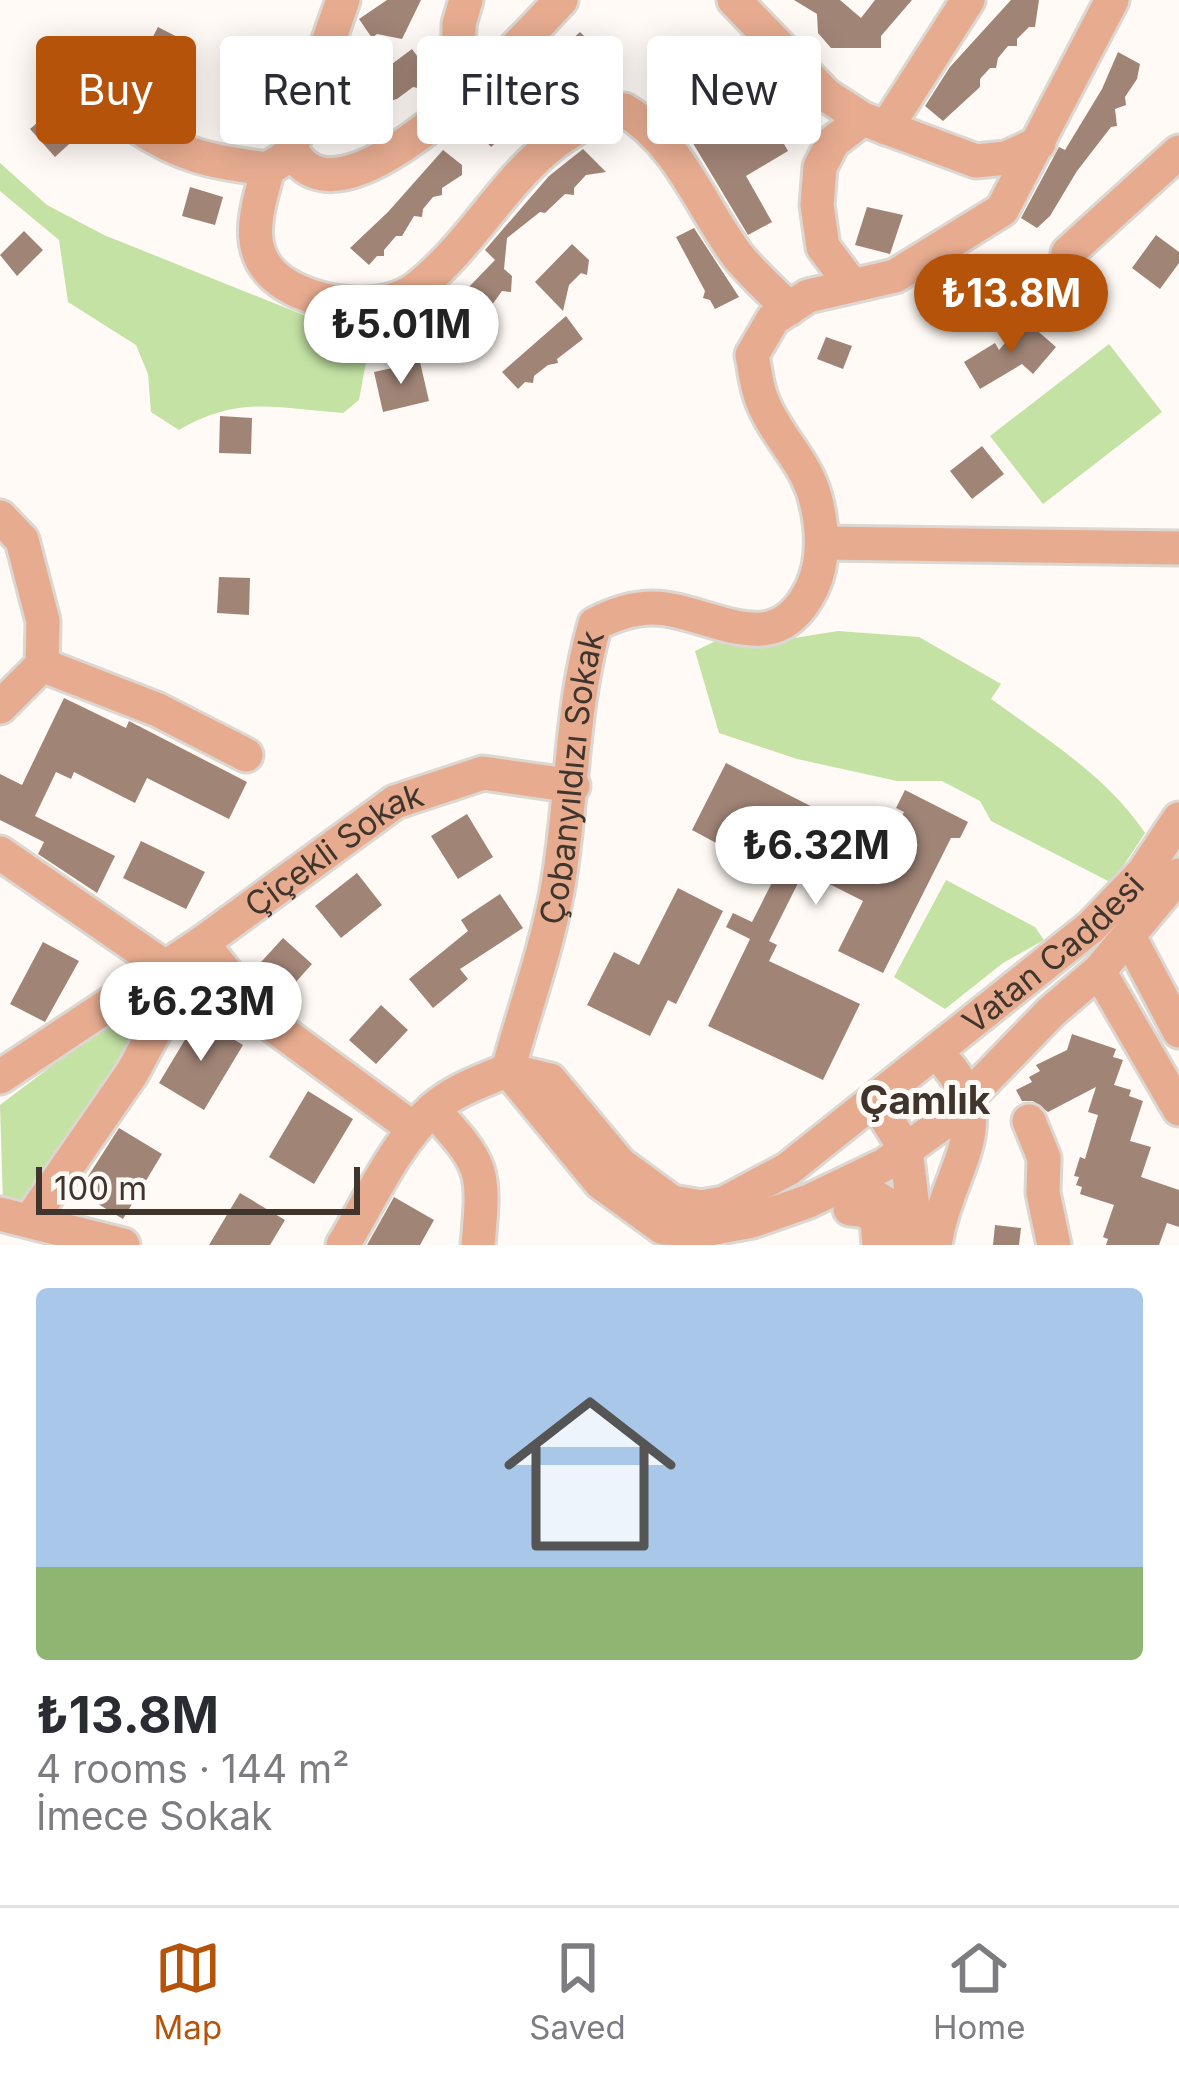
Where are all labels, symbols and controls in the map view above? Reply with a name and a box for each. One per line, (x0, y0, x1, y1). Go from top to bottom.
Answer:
chip: Buy (36, 36, 196, 144)
chip: Rent (220, 36, 393, 144)
chip: Filters (417, 36, 623, 144)
chip: New (647, 36, 821, 144)
pin: ₺13.8M (913, 254, 1109, 356)
text: ₺13.8M (941, 269, 1081, 316)
pin: ₺5.01M (303, 285, 499, 387)
text: ₺5.01M (331, 300, 471, 347)
street label: Çobanyıldızı Sokak (531, 627, 612, 928)
street label: Çiçekli Sokak (237, 774, 428, 925)
pin: ₺6.32M (718, 806, 914, 908)
text: ₺6.32M (742, 821, 890, 868)
street label: Vatan Caddesi (954, 865, 1152, 1042)
pin: ₺6.23M (103, 962, 299, 1064)
text: ₺6.23M (127, 977, 275, 1024)
district label: Çamlık (860, 1076, 991, 1123)
scale bar (36, 1161, 360, 1214)
text: 100 m (54, 1168, 147, 1208)
icon: home (482, 1366, 698, 1582)
text: ₺13.8M (36, 1684, 219, 1745)
text: 4 rooms · 144 m² (36, 1745, 350, 1792)
text: İmece Sokak (36, 1792, 272, 1839)
tab: Map (154, 1935, 222, 2047)
tab: Saved (529, 1935, 626, 2047)
tab: Home (933, 1935, 1025, 2047)

